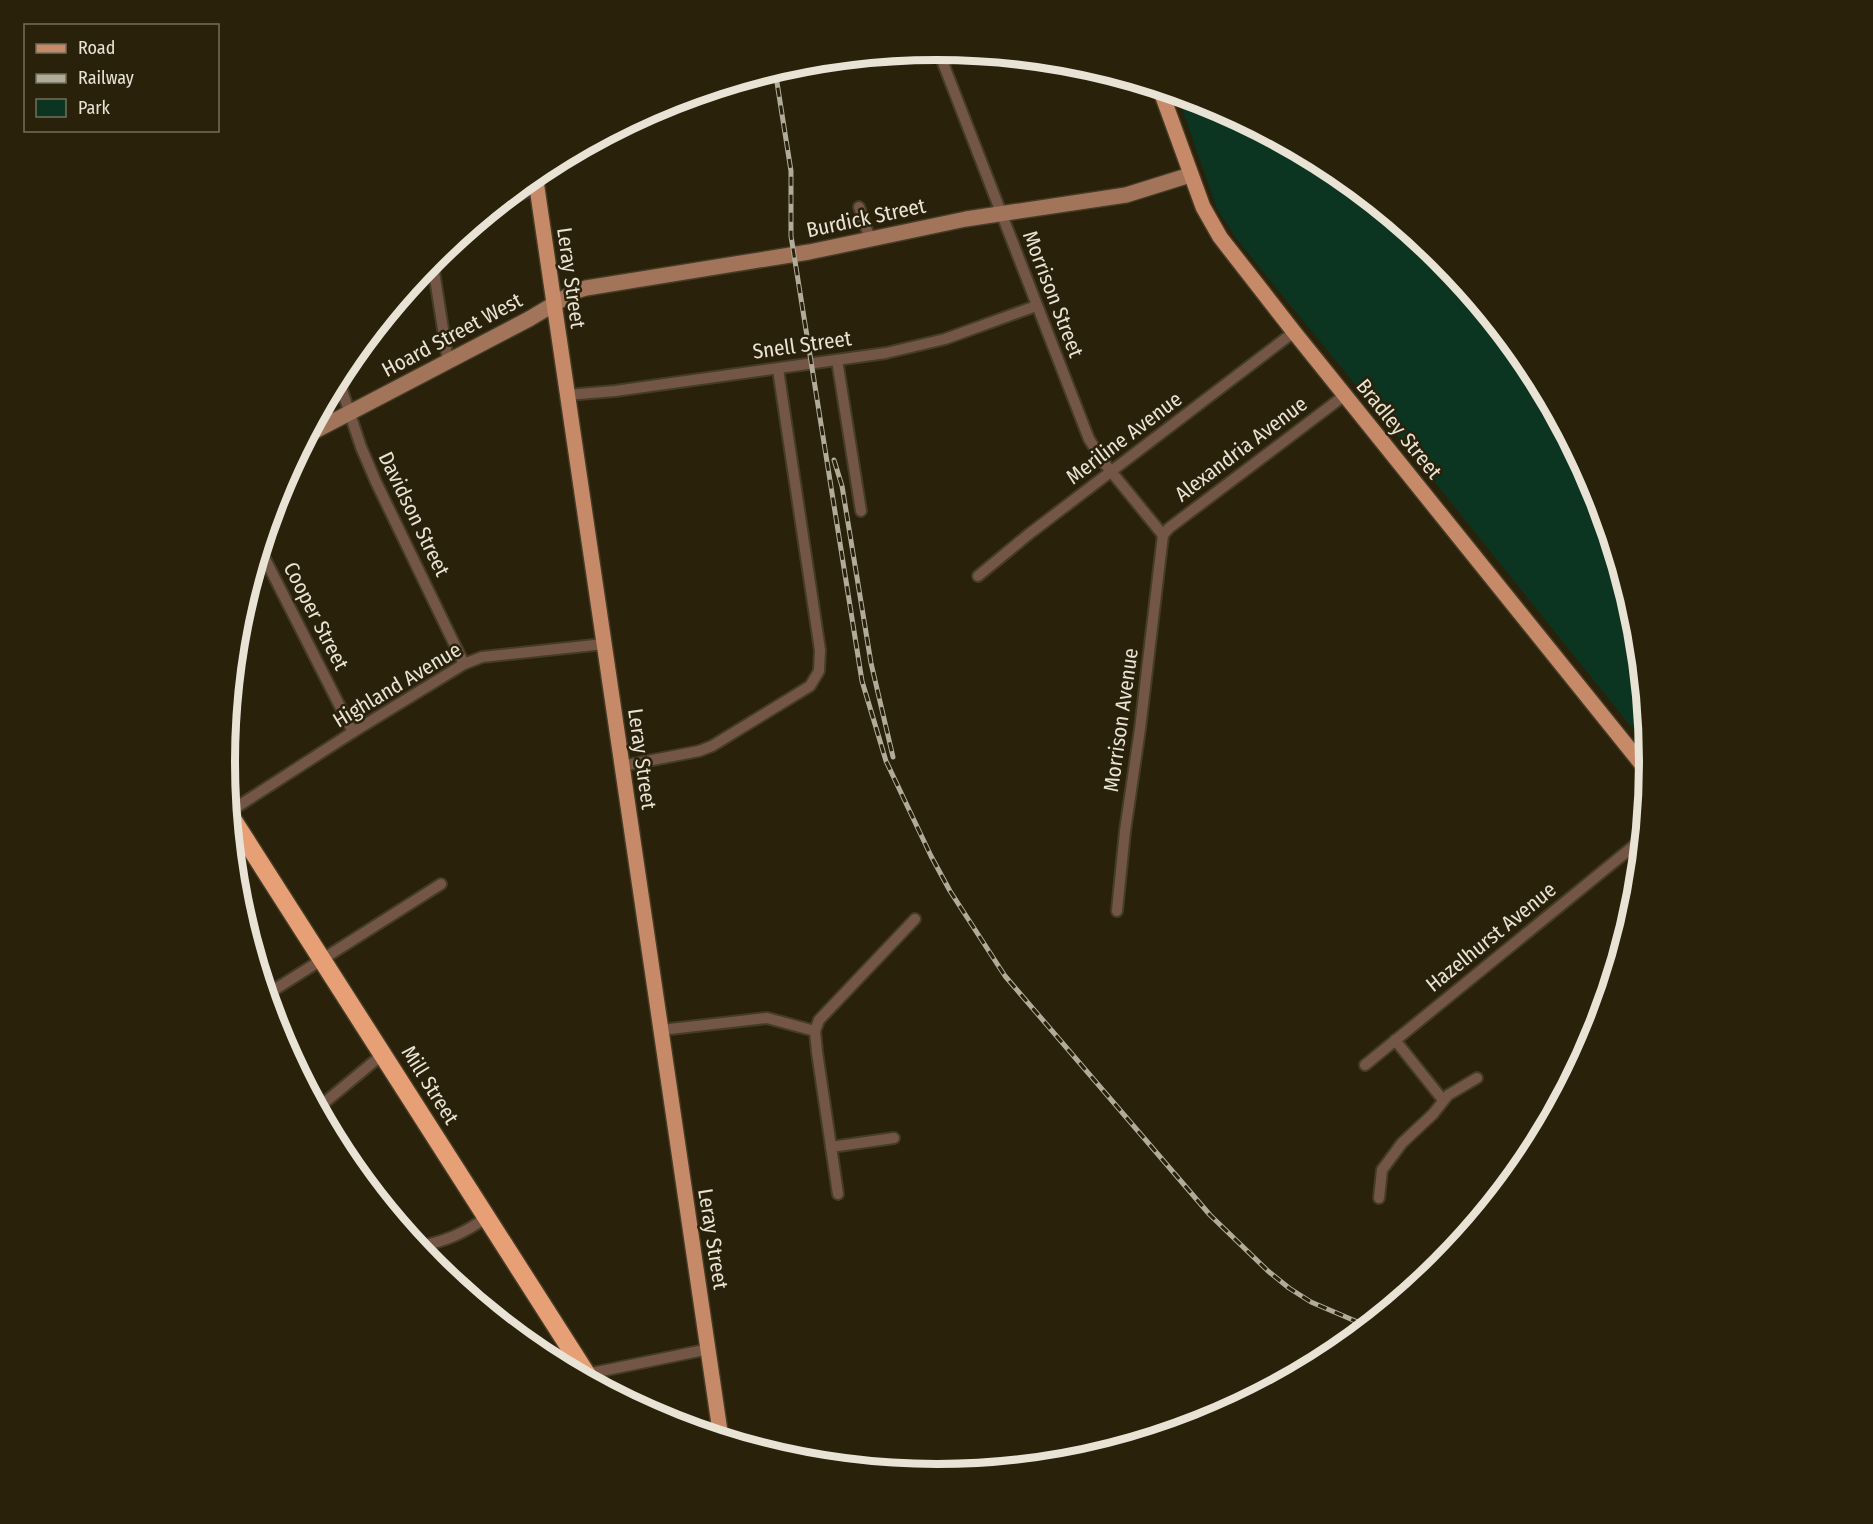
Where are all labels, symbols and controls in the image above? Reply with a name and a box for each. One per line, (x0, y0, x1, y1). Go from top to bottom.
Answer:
legend (24, 24, 219, 132)
text: Road (78, 37, 115, 59)
text: Railway (78, 67, 134, 89)
text: Park (78, 97, 111, 119)
street label: Burdick Street (804, 193, 928, 243)
street label: Leray Street (551, 226, 591, 330)
street label: Morrison Street (1017, 227, 1089, 361)
street label: Hoard Street West (377, 287, 527, 383)
street label: Snell Street (751, 325, 853, 365)
street label: Bradley Street (1351, 374, 1447, 484)
street label: Meriline Avenue (1061, 386, 1187, 490)
street label: Alexandria Avenue (1170, 391, 1312, 507)
street label: Davidson Street (373, 447, 455, 581)
street label: Cooper Street (278, 558, 354, 674)
street label: Highland Avenue (328, 637, 466, 733)
street label: Morrison Avenue (1098, 646, 1144, 794)
street label: Leray Street (622, 707, 662, 811)
street label: Hazelhurst Avenue (1421, 877, 1561, 997)
street label: Mill Street (396, 1041, 464, 1129)
street label: Leray Street (692, 1187, 734, 1291)

